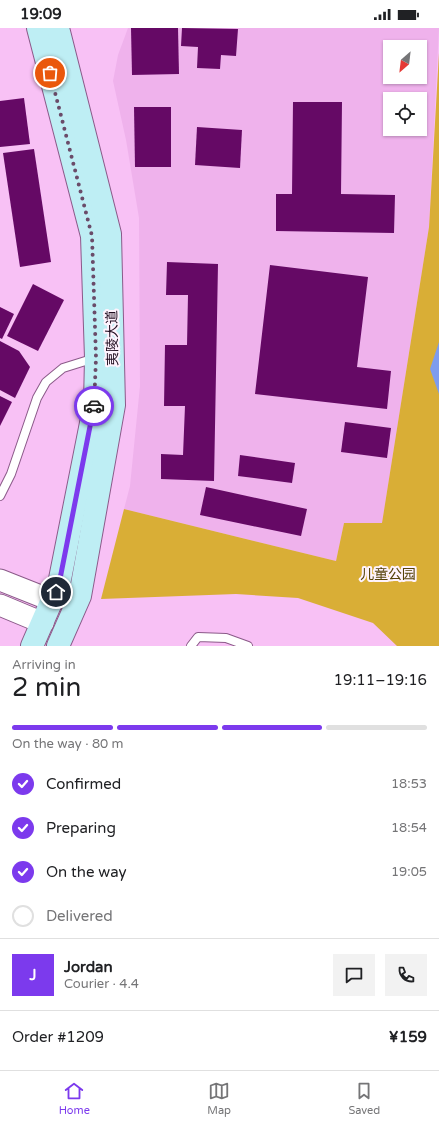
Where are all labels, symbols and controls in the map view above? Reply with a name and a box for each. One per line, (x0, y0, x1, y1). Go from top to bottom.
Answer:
text: 19:09 (20, 5, 62, 23)
north arrow (383, 40, 427, 84)
map controls (383, 40, 427, 136)
pin (33, 56, 67, 90)
icon: bag (39, 62, 61, 84)
button: locate (383, 92, 427, 136)
street label: 夷陵大道 (104, 310, 121, 366)
courier (74, 386, 114, 426)
icon: car (83, 395, 105, 417)
park label: 儿童公园 (360, 566, 416, 583)
pin (39, 575, 73, 609)
icon: home (45, 581, 67, 603)
text: Arriving in (12, 657, 76, 673)
text: 19:11–19:16 (334, 671, 427, 689)
text: 2 min (12, 672, 81, 703)
text: On the way · 80 m (12, 736, 124, 752)
icon: check (12, 773, 34, 795)
text: Confirmed (46, 775, 121, 793)
text: 18:53 (391, 776, 427, 792)
icon: check (12, 817, 34, 839)
text: Preparing (46, 819, 116, 837)
text: 18:54 (391, 820, 427, 836)
icon: check (12, 861, 34, 883)
text: On the way (46, 863, 126, 881)
text: 19:05 (391, 864, 427, 880)
text: Delivered (46, 907, 113, 925)
button: chat (333, 954, 375, 996)
button: phone (385, 954, 427, 996)
text: Jordan (64, 958, 113, 976)
text: J (30, 966, 37, 984)
text: Courier · 4.4 (64, 976, 139, 992)
text: Order #1209 (12, 1028, 104, 1046)
text: ¥159 (389, 1028, 427, 1046)
tab: Home (59, 1080, 90, 1117)
tab: Map (207, 1080, 231, 1117)
tab: Saved (348, 1080, 380, 1117)

